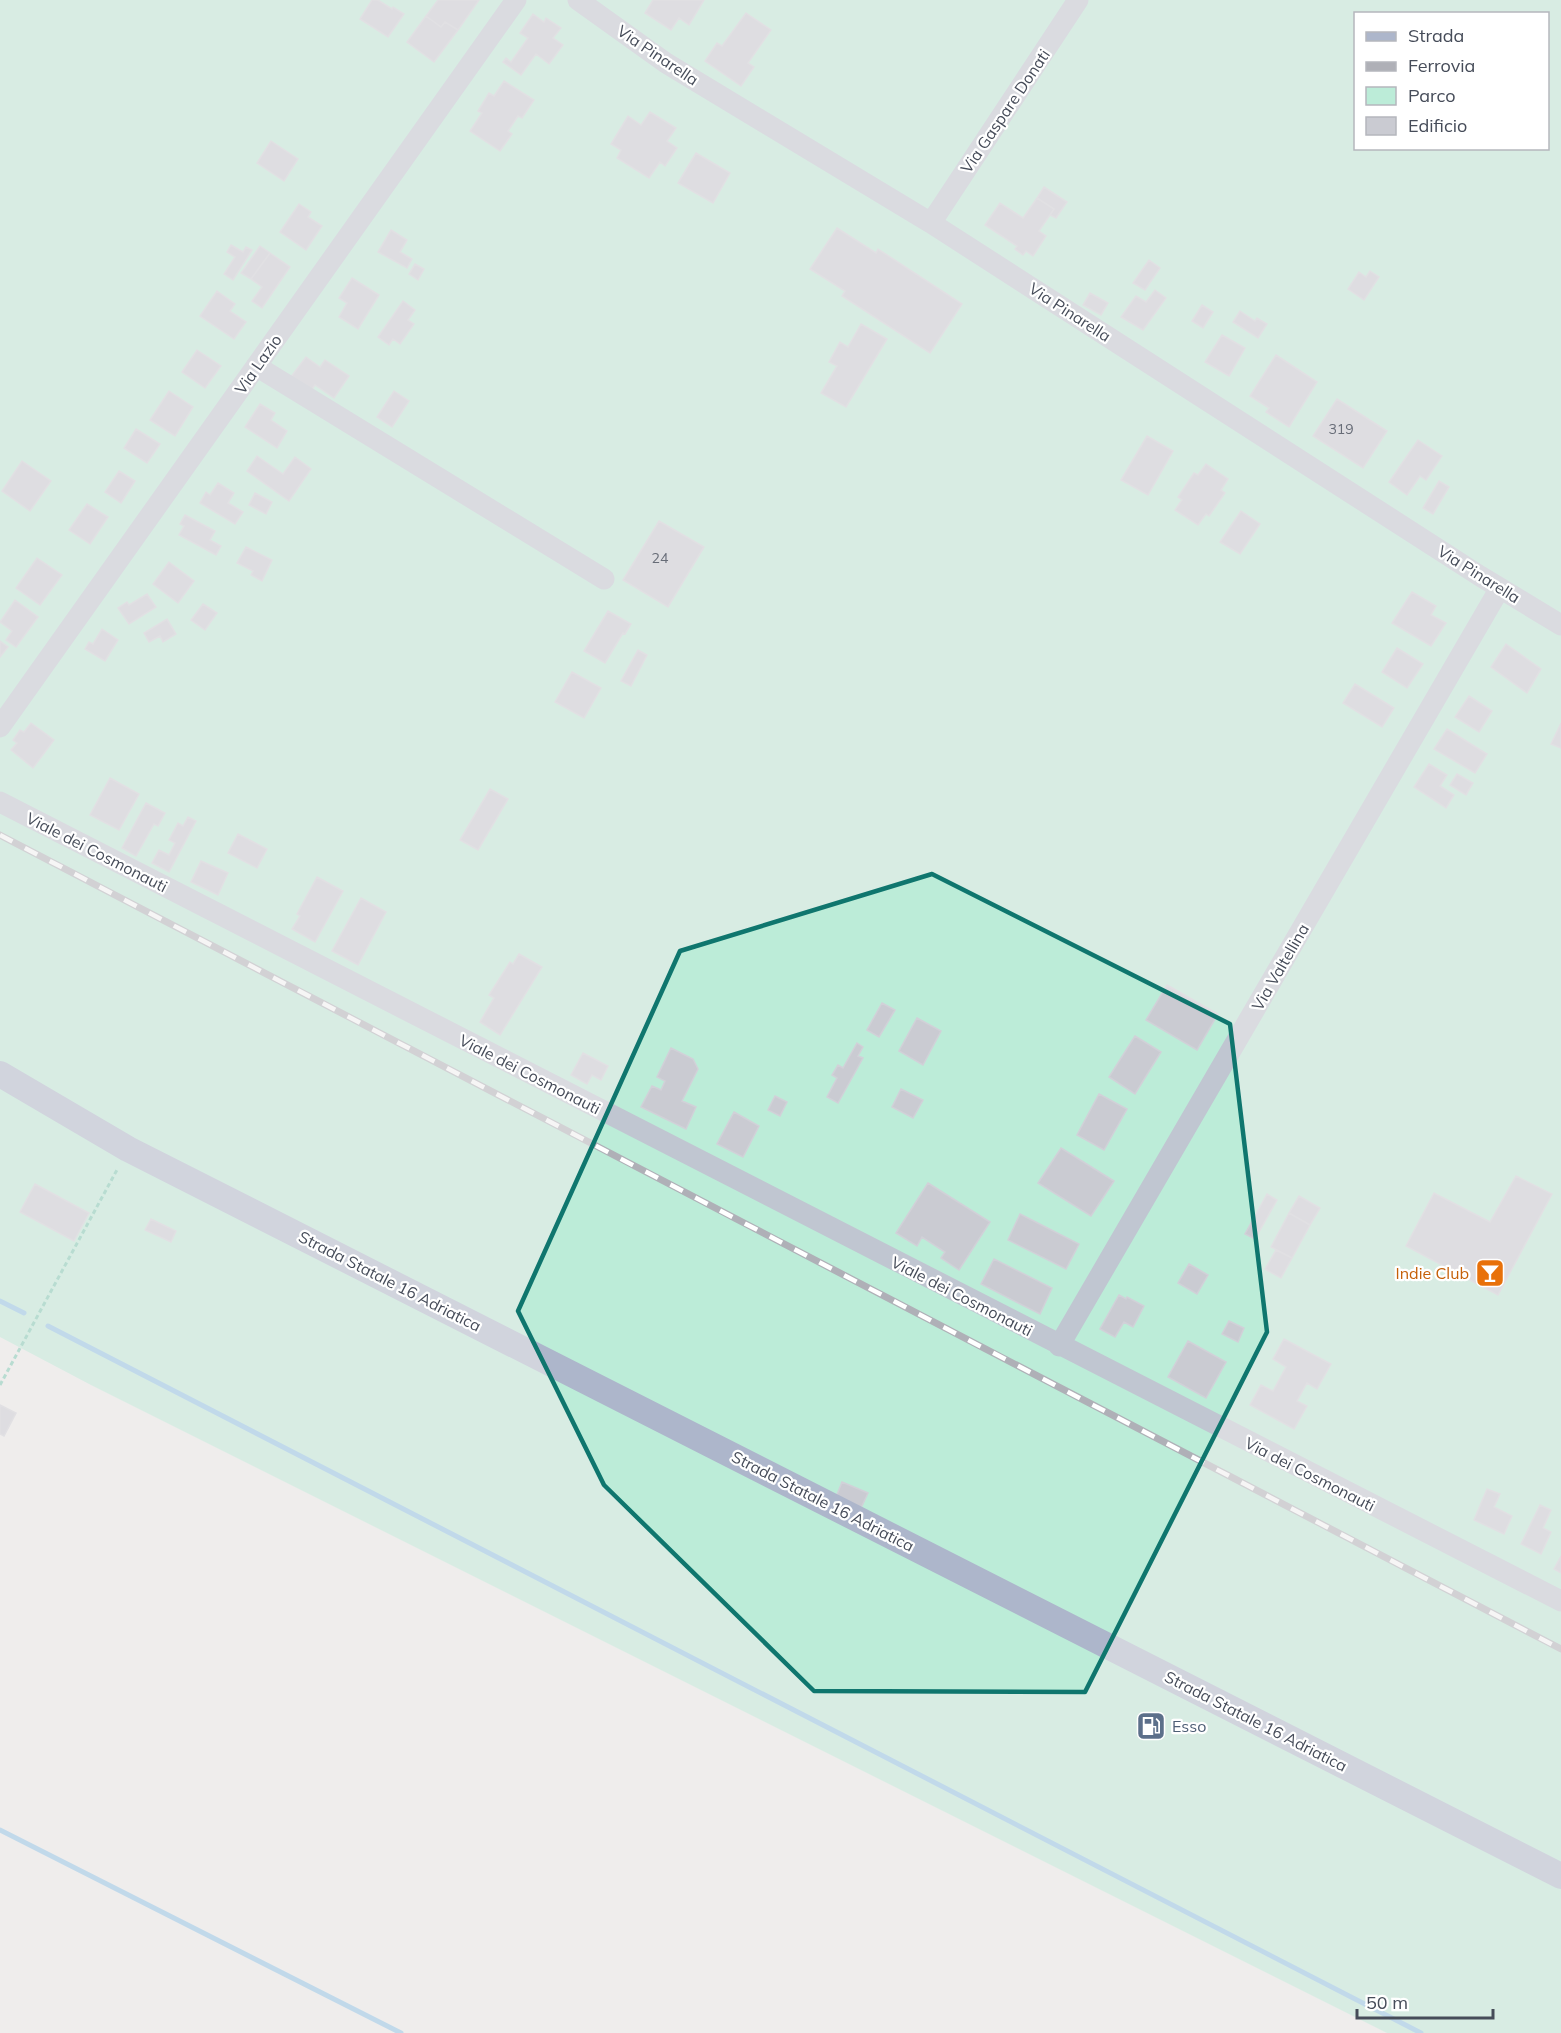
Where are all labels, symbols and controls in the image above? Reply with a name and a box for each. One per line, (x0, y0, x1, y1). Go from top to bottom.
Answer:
legend (1354, 12, 1549, 150)
street label: Via Pinarella (614, 21, 702, 89)
text: Strada (1408, 24, 1464, 47)
street label: Via Gaspare Donati (956, 45, 1054, 177)
text: Ferrovia (1408, 54, 1475, 77)
text: Parco (1408, 84, 1456, 107)
text: Edificio (1408, 114, 1467, 137)
street label: Via Pinarella (1025, 278, 1115, 346)
street label: Via Lazio (230, 330, 286, 398)
house number: 319 (1328, 420, 1354, 438)
street label: Via Pinarella (1434, 541, 1524, 607)
house number: 24 (652, 549, 669, 567)
street label: Viale dei Cosmonauti (23, 808, 171, 896)
street label: Via Valtellina (1247, 920, 1313, 1014)
street label: Viale dei Cosmonauti (456, 1030, 604, 1118)
street label: Strada Statale 16 Adriatica (295, 1226, 485, 1336)
street label: Viale dei Cosmonauti (888, 1252, 1036, 1340)
bar icon: Indie Club (1474, 1257, 1506, 1289)
place label: Indie Club (1396, 1263, 1469, 1283)
street label: Via dei Cosmonauti (1242, 1433, 1378, 1515)
street label: Strada Statale 16 Adriatica (728, 1446, 918, 1556)
street label: Strada Statale 16 Adriatica (1161, 1666, 1351, 1776)
fuel station icon: Esso (1135, 1710, 1167, 1742)
place label: Esso (1172, 1716, 1206, 1736)
scale bar (1357, 1982, 1494, 2020)
text: 50 m (1366, 1991, 1408, 2014)

